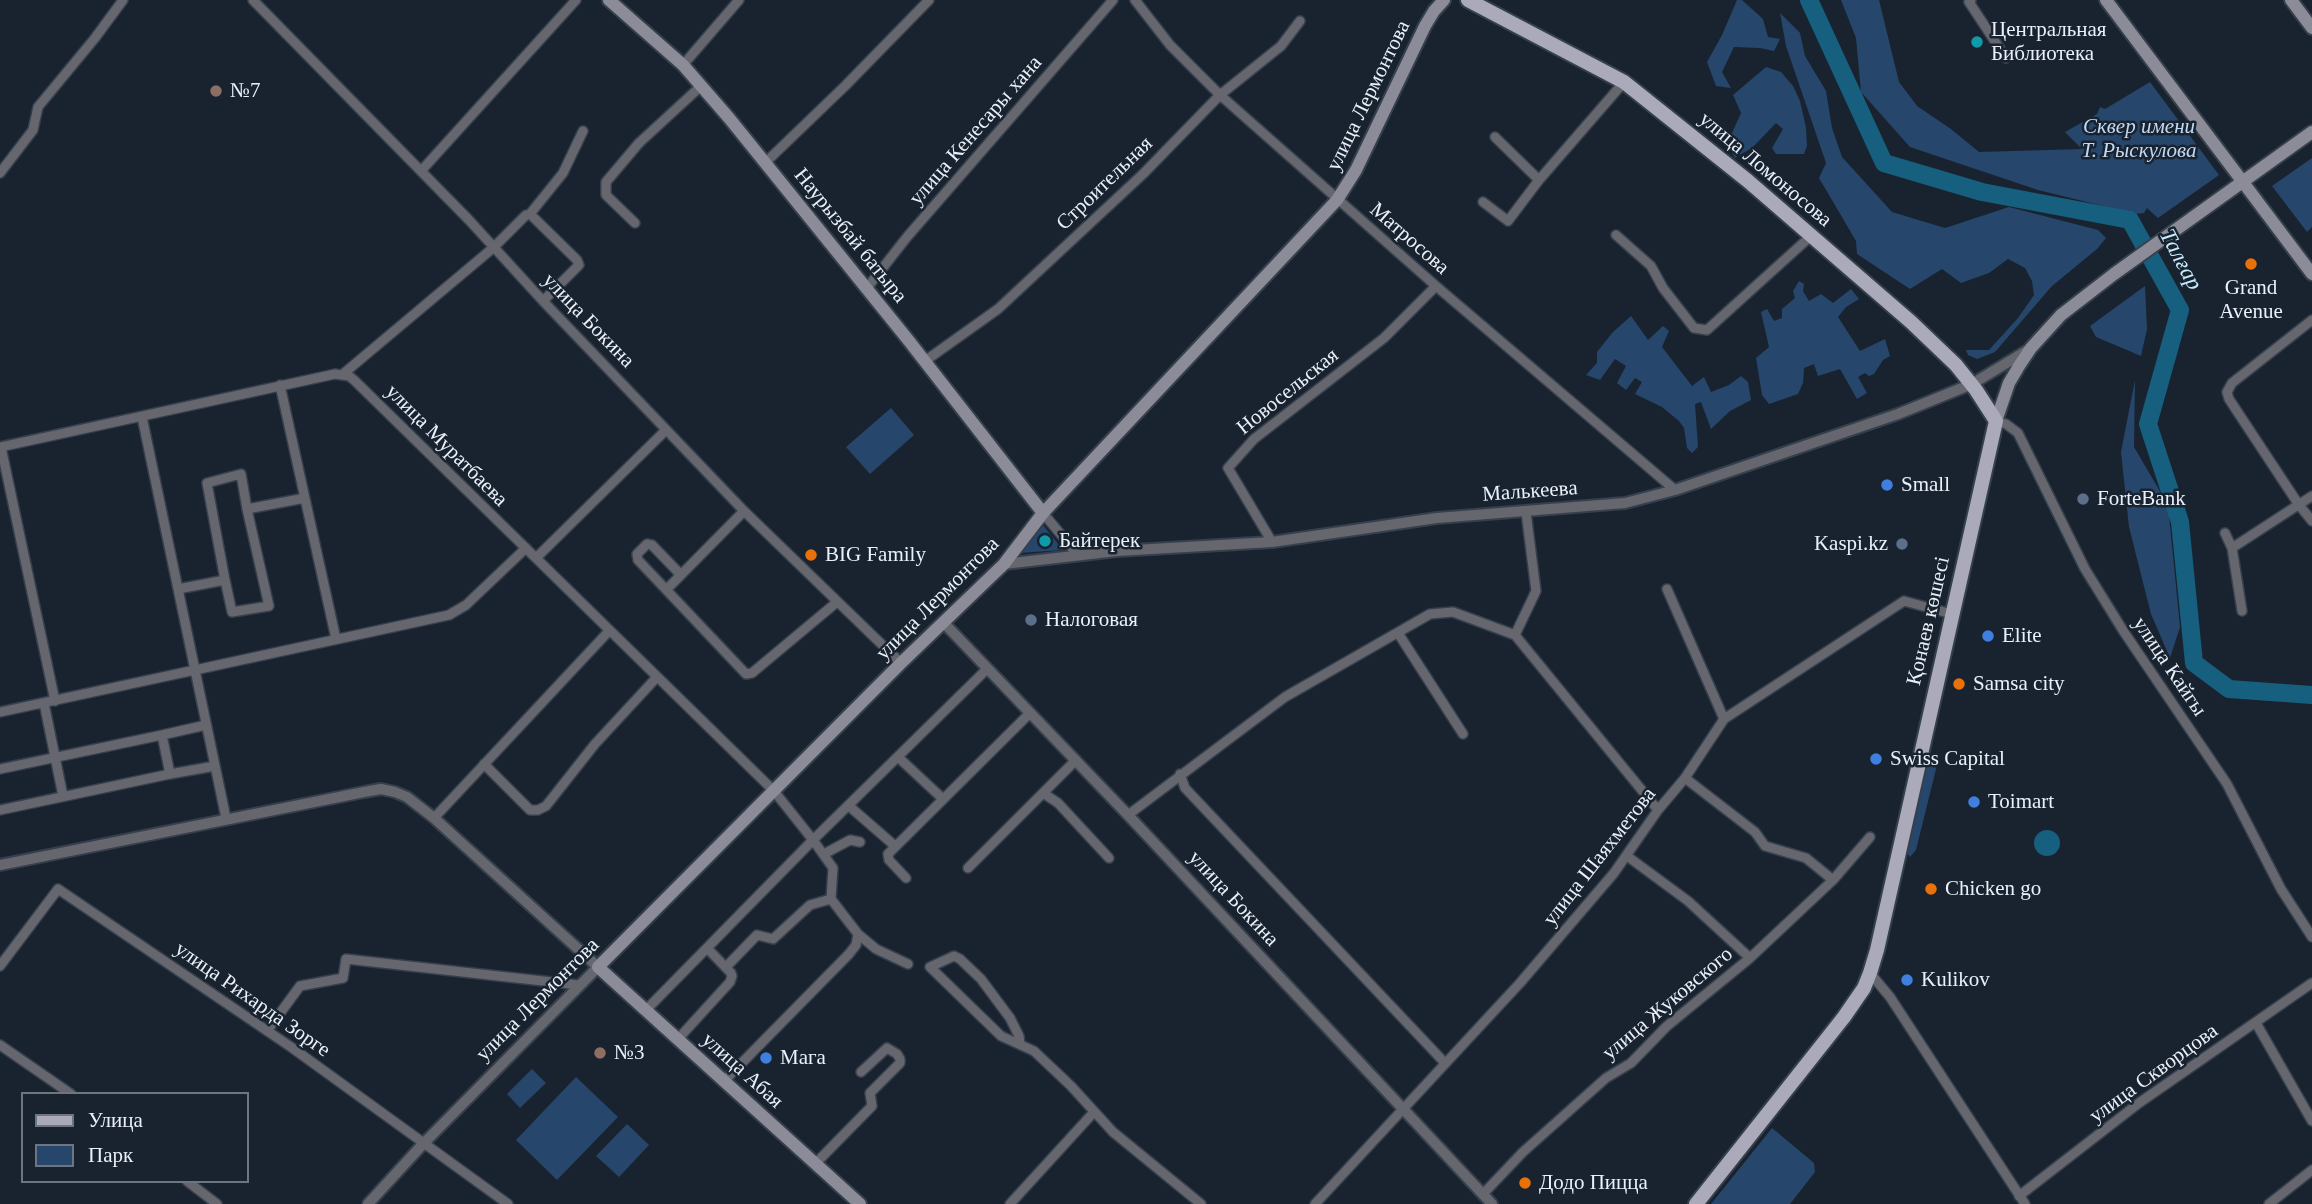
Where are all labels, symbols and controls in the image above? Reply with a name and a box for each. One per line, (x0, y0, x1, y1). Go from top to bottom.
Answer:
street label: улица Лермонтова (1322, 17, 1416, 175)
place label: Центральная Библиотека (1991, 17, 2106, 67)
marker: Центральная Библиотека (1969, 34, 1985, 50)
street label: улица Кенесары хана (904, 51, 1048, 211)
place label: №7 (230, 78, 261, 104)
marker: №7 (208, 83, 224, 99)
street label: улица Ломоносова (1693, 107, 1837, 233)
park label: Сквер имени Т. Рыскулова (2081, 114, 2197, 164)
street label: Строительная (1052, 132, 1158, 236)
street label: Наурызбай батыра (788, 164, 912, 308)
street label: Матросова (1364, 198, 1454, 280)
water label: Талғар (2152, 225, 2208, 295)
marker: Grand Avenue (2243, 256, 2259, 272)
street label: улица Бокина (537, 268, 639, 374)
place label: Grand Avenue (2219, 275, 2283, 325)
street label: Новосельская (1232, 343, 1344, 441)
street label: улица Муратбаева (380, 380, 512, 512)
place label: Small (1901, 472, 1950, 498)
street label: Малькеева (1481, 476, 1579, 508)
marker: Small (1879, 477, 1895, 493)
place label: ForteBank (2097, 486, 2186, 512)
marker: ForteBank (2075, 491, 2091, 507)
place label: Байтерек (1059, 528, 1140, 554)
place label: Kaspi.kz (1814, 531, 1888, 557)
street label: улица Лермонтова (871, 532, 1005, 666)
marker: Байтерек (1037, 533, 1053, 549)
marker: Kaspi.kz (1894, 536, 1910, 552)
place label: BIG Family (825, 542, 926, 568)
marker: BIG Family (803, 547, 819, 563)
street label: Қонаев көшесі (1902, 554, 1956, 688)
place label: Налоговая (1045, 607, 1138, 633)
marker: Налоговая (1023, 612, 1039, 628)
street label: улица Кайгы (2127, 613, 2211, 721)
place label: Elite (2002, 623, 2042, 649)
marker: Elite (1980, 628, 1996, 644)
place label: Samsa city (1973, 671, 2065, 697)
marker: Samsa city (1951, 676, 1967, 692)
place label: Swiss Capital (1890, 746, 2005, 772)
marker: Swiss Capital (1868, 751, 1884, 767)
street label: улица Шаяхметова (1538, 783, 1662, 931)
place label: Toimart (1988, 789, 2054, 815)
marker: Toimart (1966, 794, 1982, 810)
street label: улица Бокина (1182, 846, 1284, 952)
place label: Chicken go (1945, 876, 2041, 902)
marker: Chicken go (1923, 881, 1939, 897)
street label: улица Лермонтова (471, 933, 605, 1067)
street label: улица Рихарда Зорге (169, 937, 335, 1063)
street label: улица Жуковского (1598, 942, 1738, 1066)
place label: Kulikov (1921, 967, 1990, 993)
marker: Kulikov (1899, 972, 1915, 988)
street label: улица Скворцова (2085, 1019, 2223, 1129)
street label: улица Абая (696, 1028, 788, 1114)
place label: №3 (614, 1040, 645, 1066)
marker: №3 (592, 1045, 608, 1061)
place label: Мага (780, 1045, 826, 1071)
marker: Мага (758, 1050, 774, 1066)
legend (21, 1092, 248, 1183)
text: Улица (88, 1108, 143, 1132)
text: Парк (88, 1143, 133, 1167)
place label: Додо Пицца (1539, 1170, 1648, 1196)
marker: Додо Пицца (1517, 1175, 1533, 1191)

